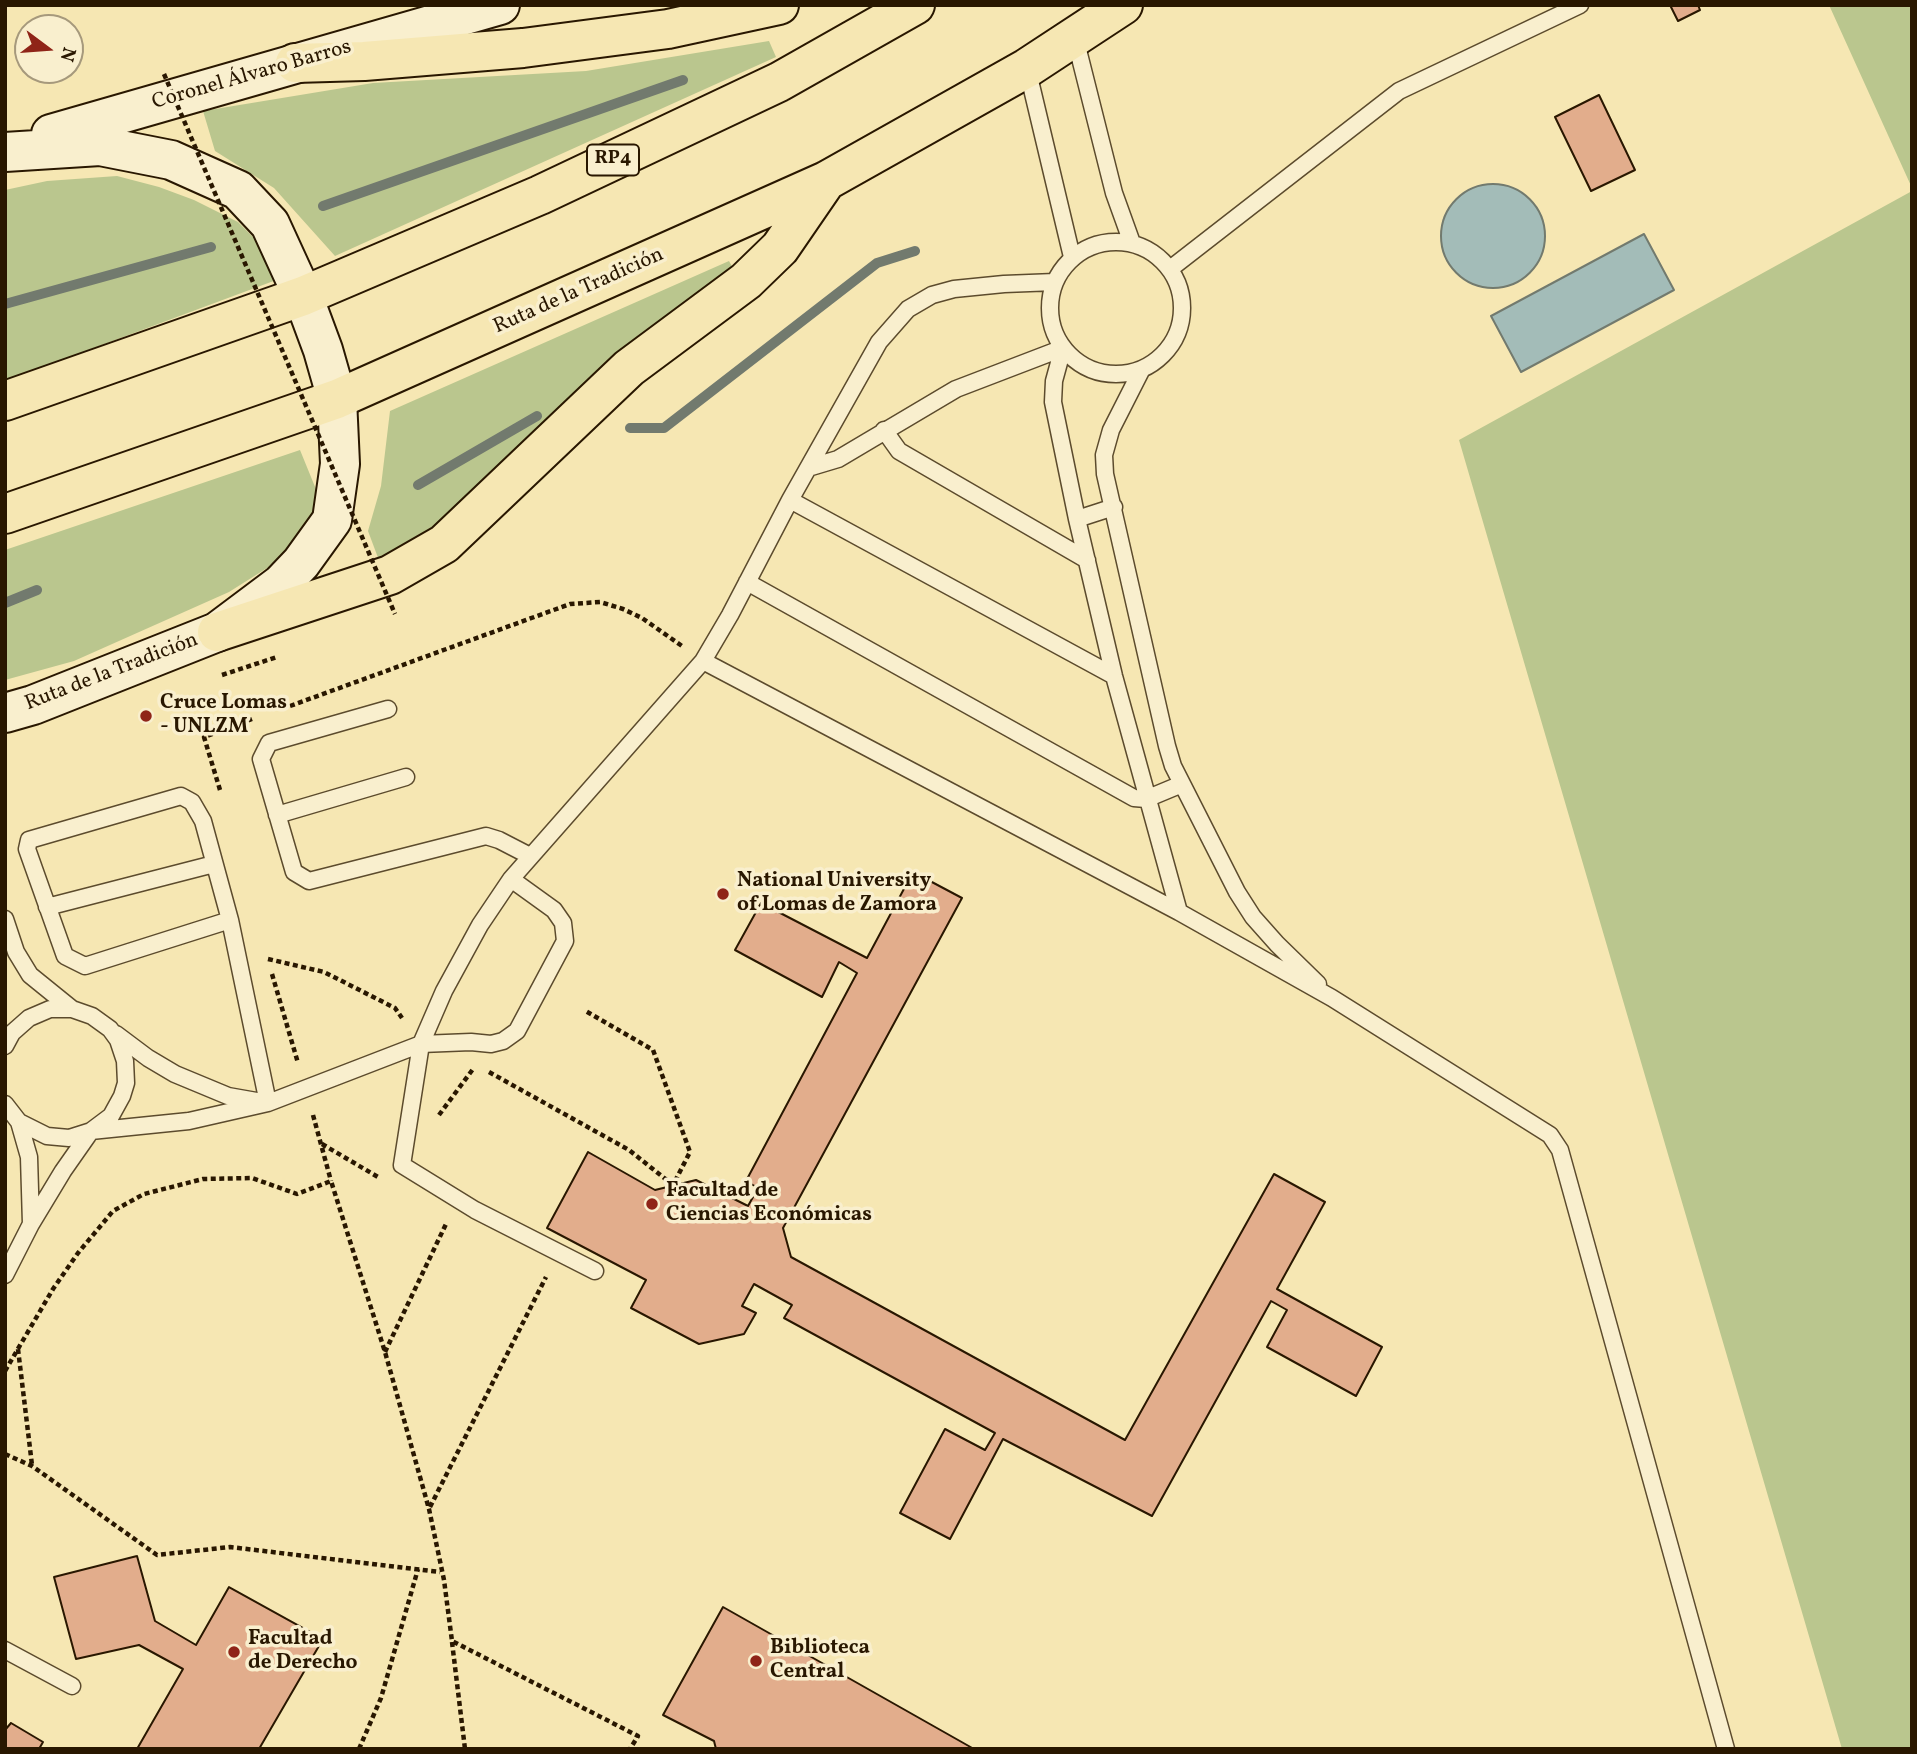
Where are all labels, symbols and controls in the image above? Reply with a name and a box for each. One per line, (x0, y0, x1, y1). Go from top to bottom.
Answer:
north arrow (14, 14, 84, 84)
street label: Coronel Álvaro Barros (150, 36, 354, 116)
text: N (53, 44, 82, 64)
road number: RP4 (587, 144, 639, 176)
street label: Ruta de la Tradición (490, 243, 668, 341)
street label: Ruta de la Tradición (22, 628, 202, 718)
place label: Cruce Lomas - UNLZM (160, 691, 287, 741)
marker: Cruce Lomas - UNLZM (138, 708, 154, 724)
place label: National University of Lomas de Zamora (737, 869, 937, 919)
marker: National University of Lomas de Zamora (715, 886, 731, 902)
place label: Facultad de Ciencias Económicas (666, 1179, 872, 1229)
marker: Facultad de Ciencias Económicas (644, 1196, 660, 1212)
place label: Facultad de Derecho (248, 1627, 358, 1677)
place label: Biblioteca Central (770, 1636, 870, 1686)
marker: Facultad de Derecho (226, 1644, 242, 1660)
marker: Biblioteca Central (748, 1653, 764, 1669)

